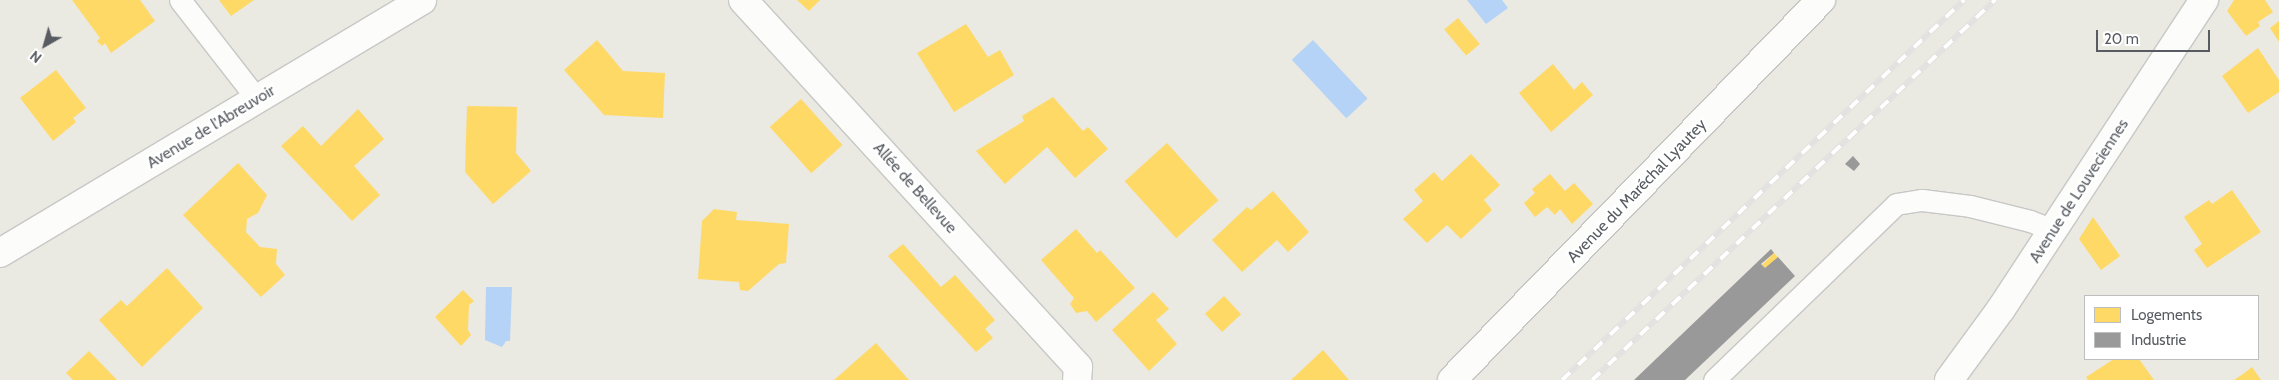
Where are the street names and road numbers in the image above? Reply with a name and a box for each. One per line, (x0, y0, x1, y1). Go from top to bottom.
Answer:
street label: Avenue de l'Abreuvoir (144, 81, 278, 173)
street label: Avenue du Maréchal Lyautey (1563, 115, 1711, 267)
street label: Avenue de Louveciennes (2025, 116, 2133, 266)
street label: Allée de Bellevue (869, 139, 961, 237)

